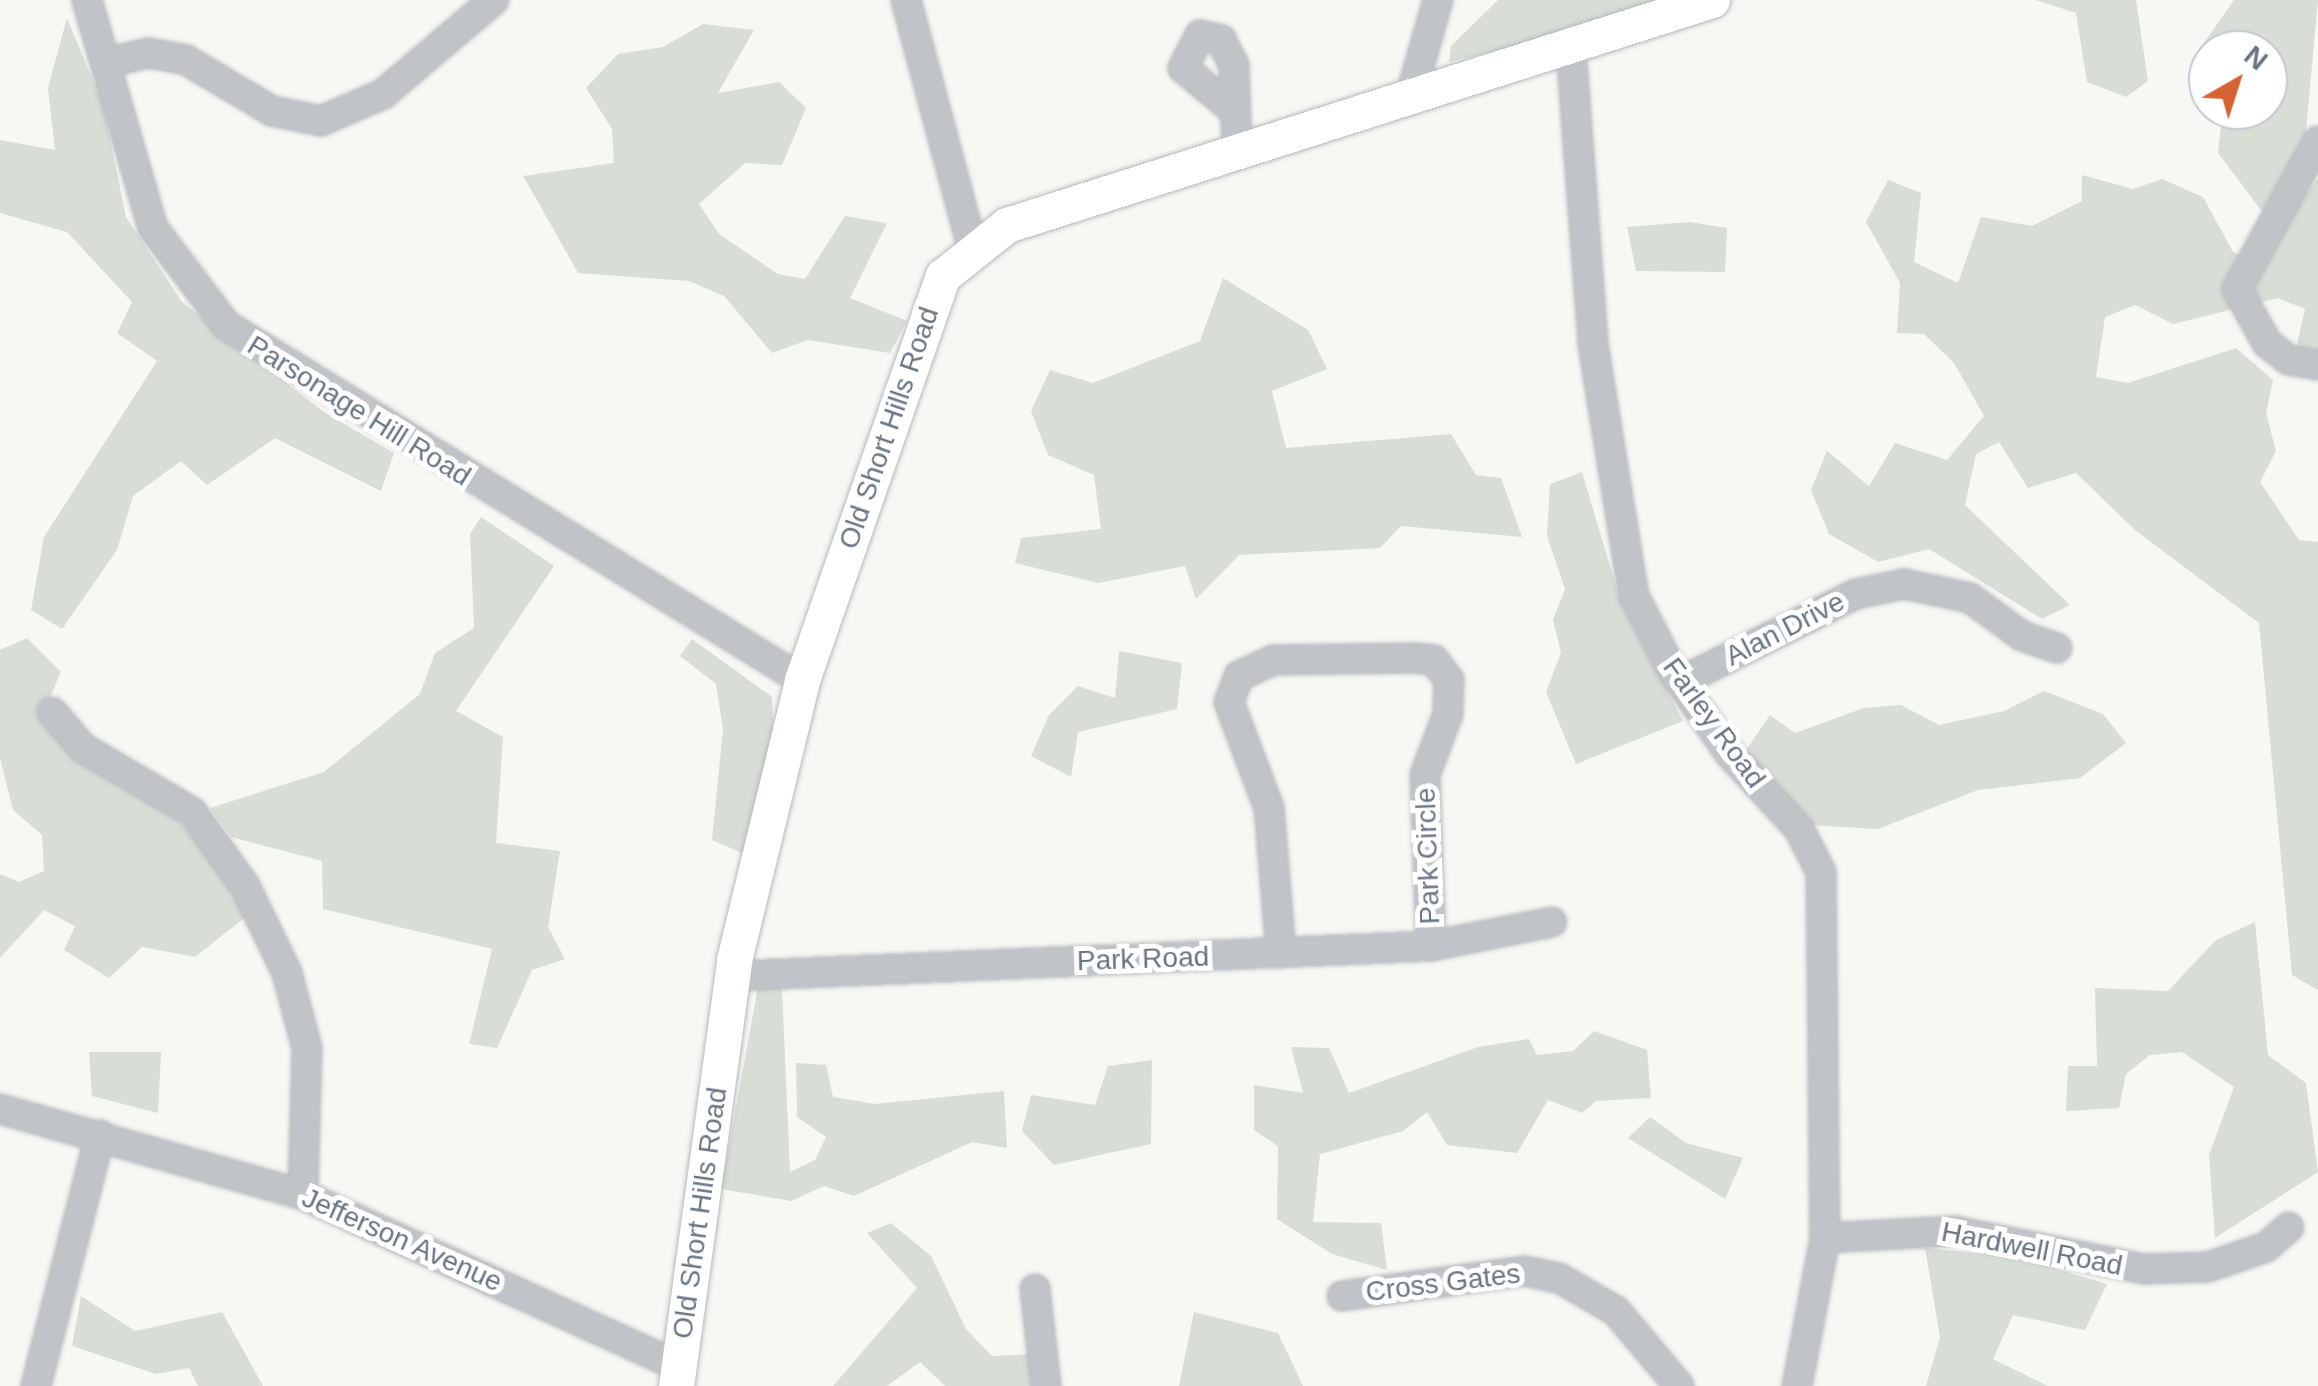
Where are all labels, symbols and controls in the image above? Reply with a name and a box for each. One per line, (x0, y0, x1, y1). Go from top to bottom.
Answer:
north arrow (2188, 30, 2288, 130)
text: N (2238, 39, 2274, 76)
street label: Old Short Hills Road (832, 303, 946, 553)
street label: Parsonage Hill Road (241, 329, 477, 493)
street label: Alan Drive (1720, 585, 1850, 673)
street label: Farley Road (1656, 651, 1772, 795)
street label: Park Circle (1409, 787, 1447, 925)
street label: Park Road (1076, 940, 1210, 978)
street label: Old Short Hills Road (666, 1085, 734, 1341)
street label: Jefferson Avenue (296, 1181, 508, 1299)
street label: Hardwell Road (1939, 1215, 2125, 1283)
street label: Cross Gates (1364, 1257, 1522, 1309)

